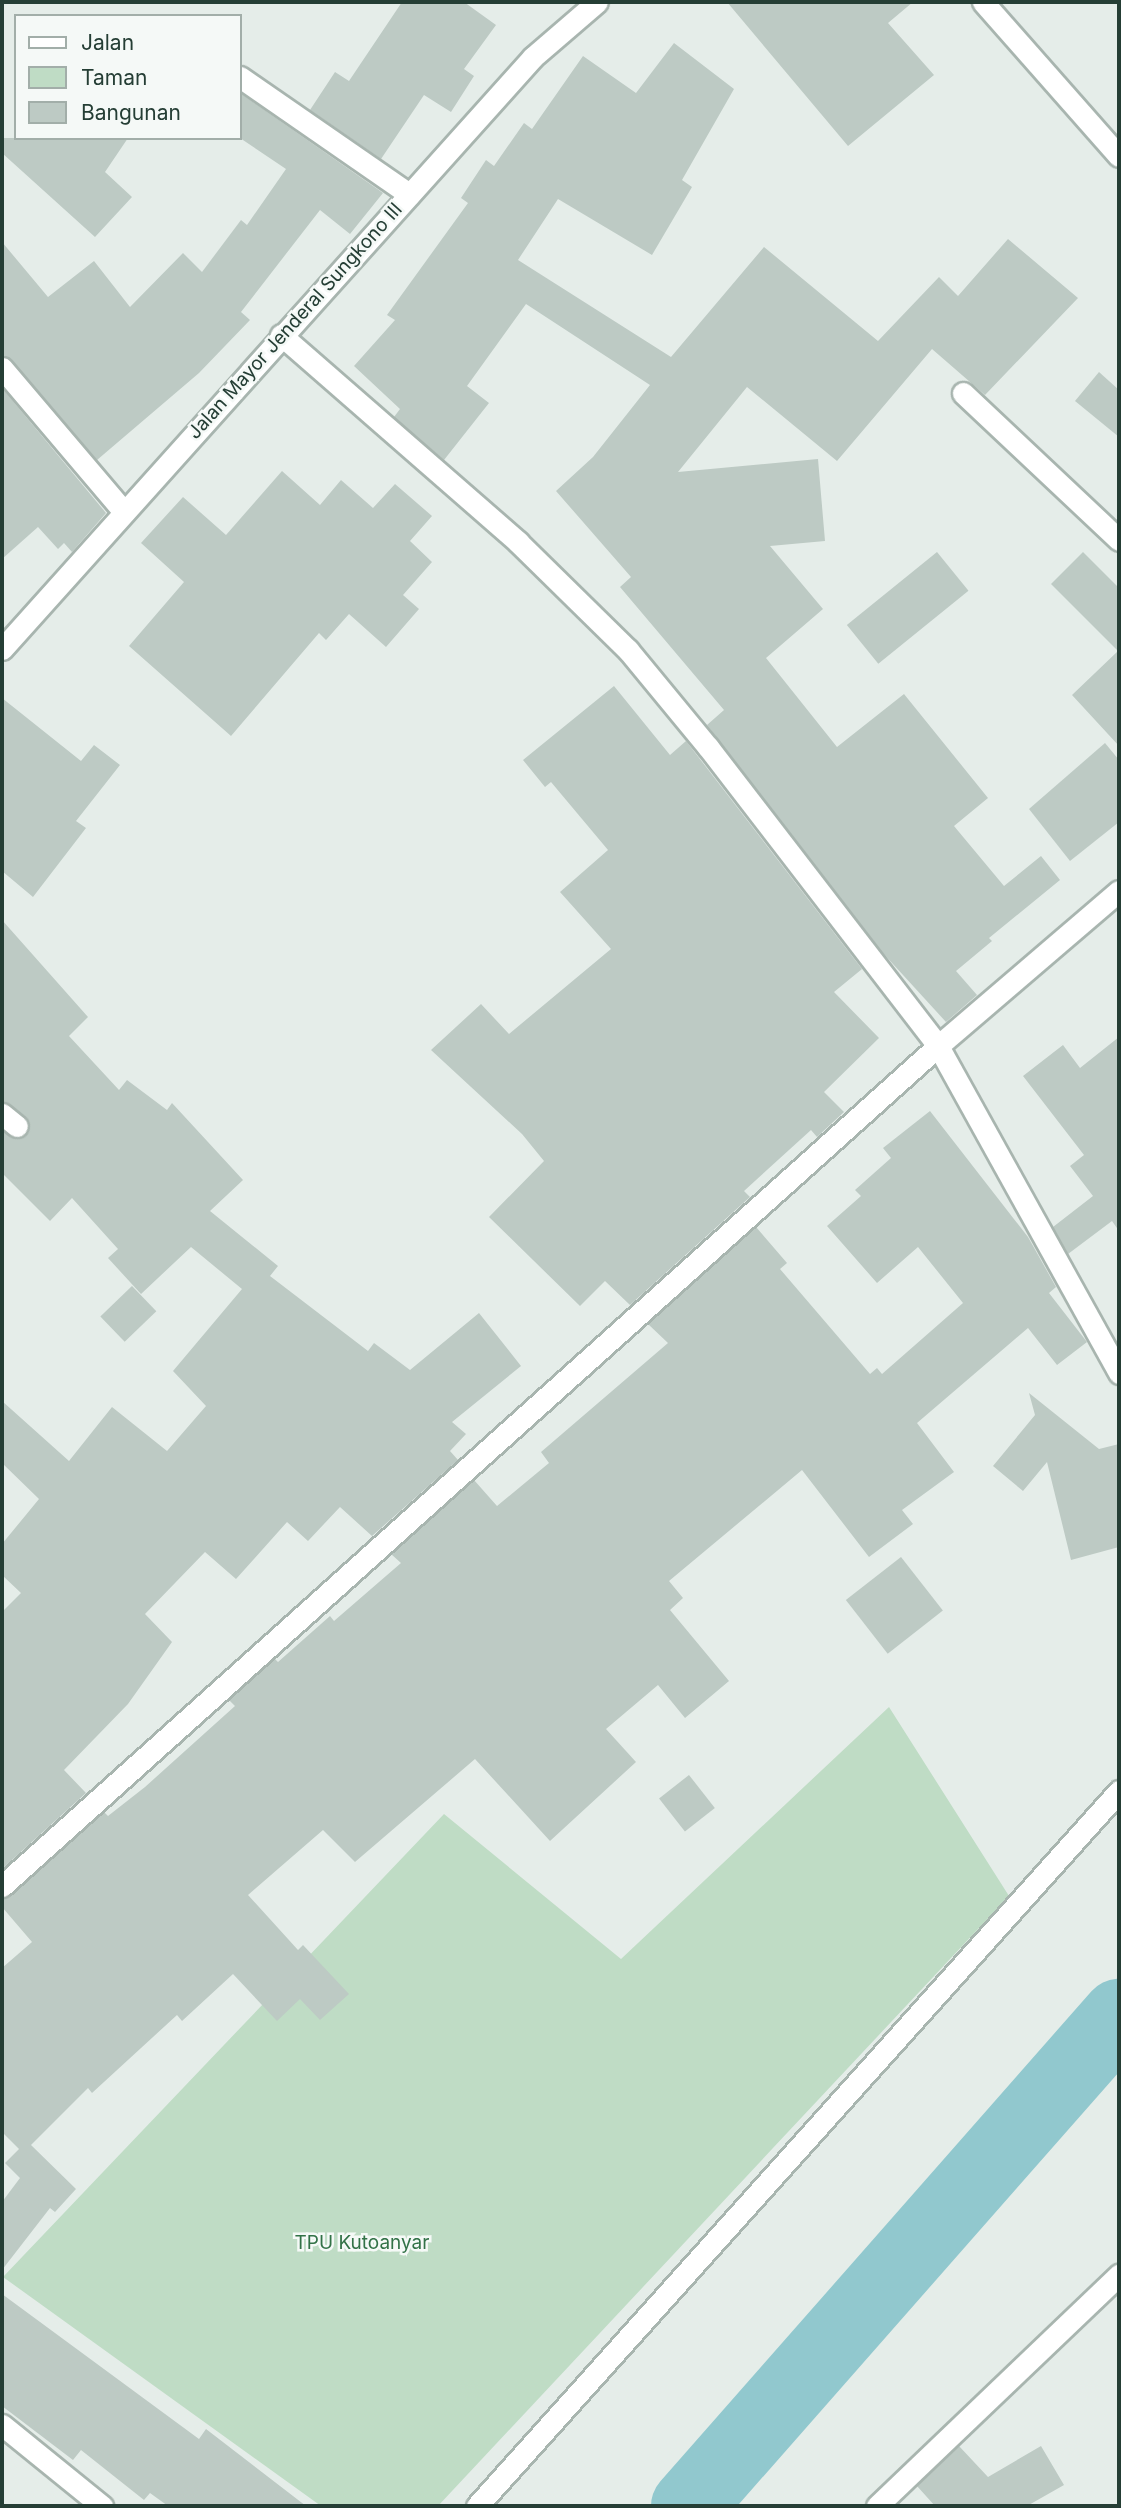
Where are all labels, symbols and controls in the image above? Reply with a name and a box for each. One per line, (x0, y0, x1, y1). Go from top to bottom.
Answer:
legend (14, 14, 242, 140)
text: Jalan (81, 30, 134, 55)
text: Taman (81, 65, 147, 90)
text: Bangunan (81, 100, 181, 125)
street label: Jalan Mayor Jenderal Sungkono III (183, 198, 407, 444)
park label: TPU Kutoanyar (295, 2232, 429, 2254)

